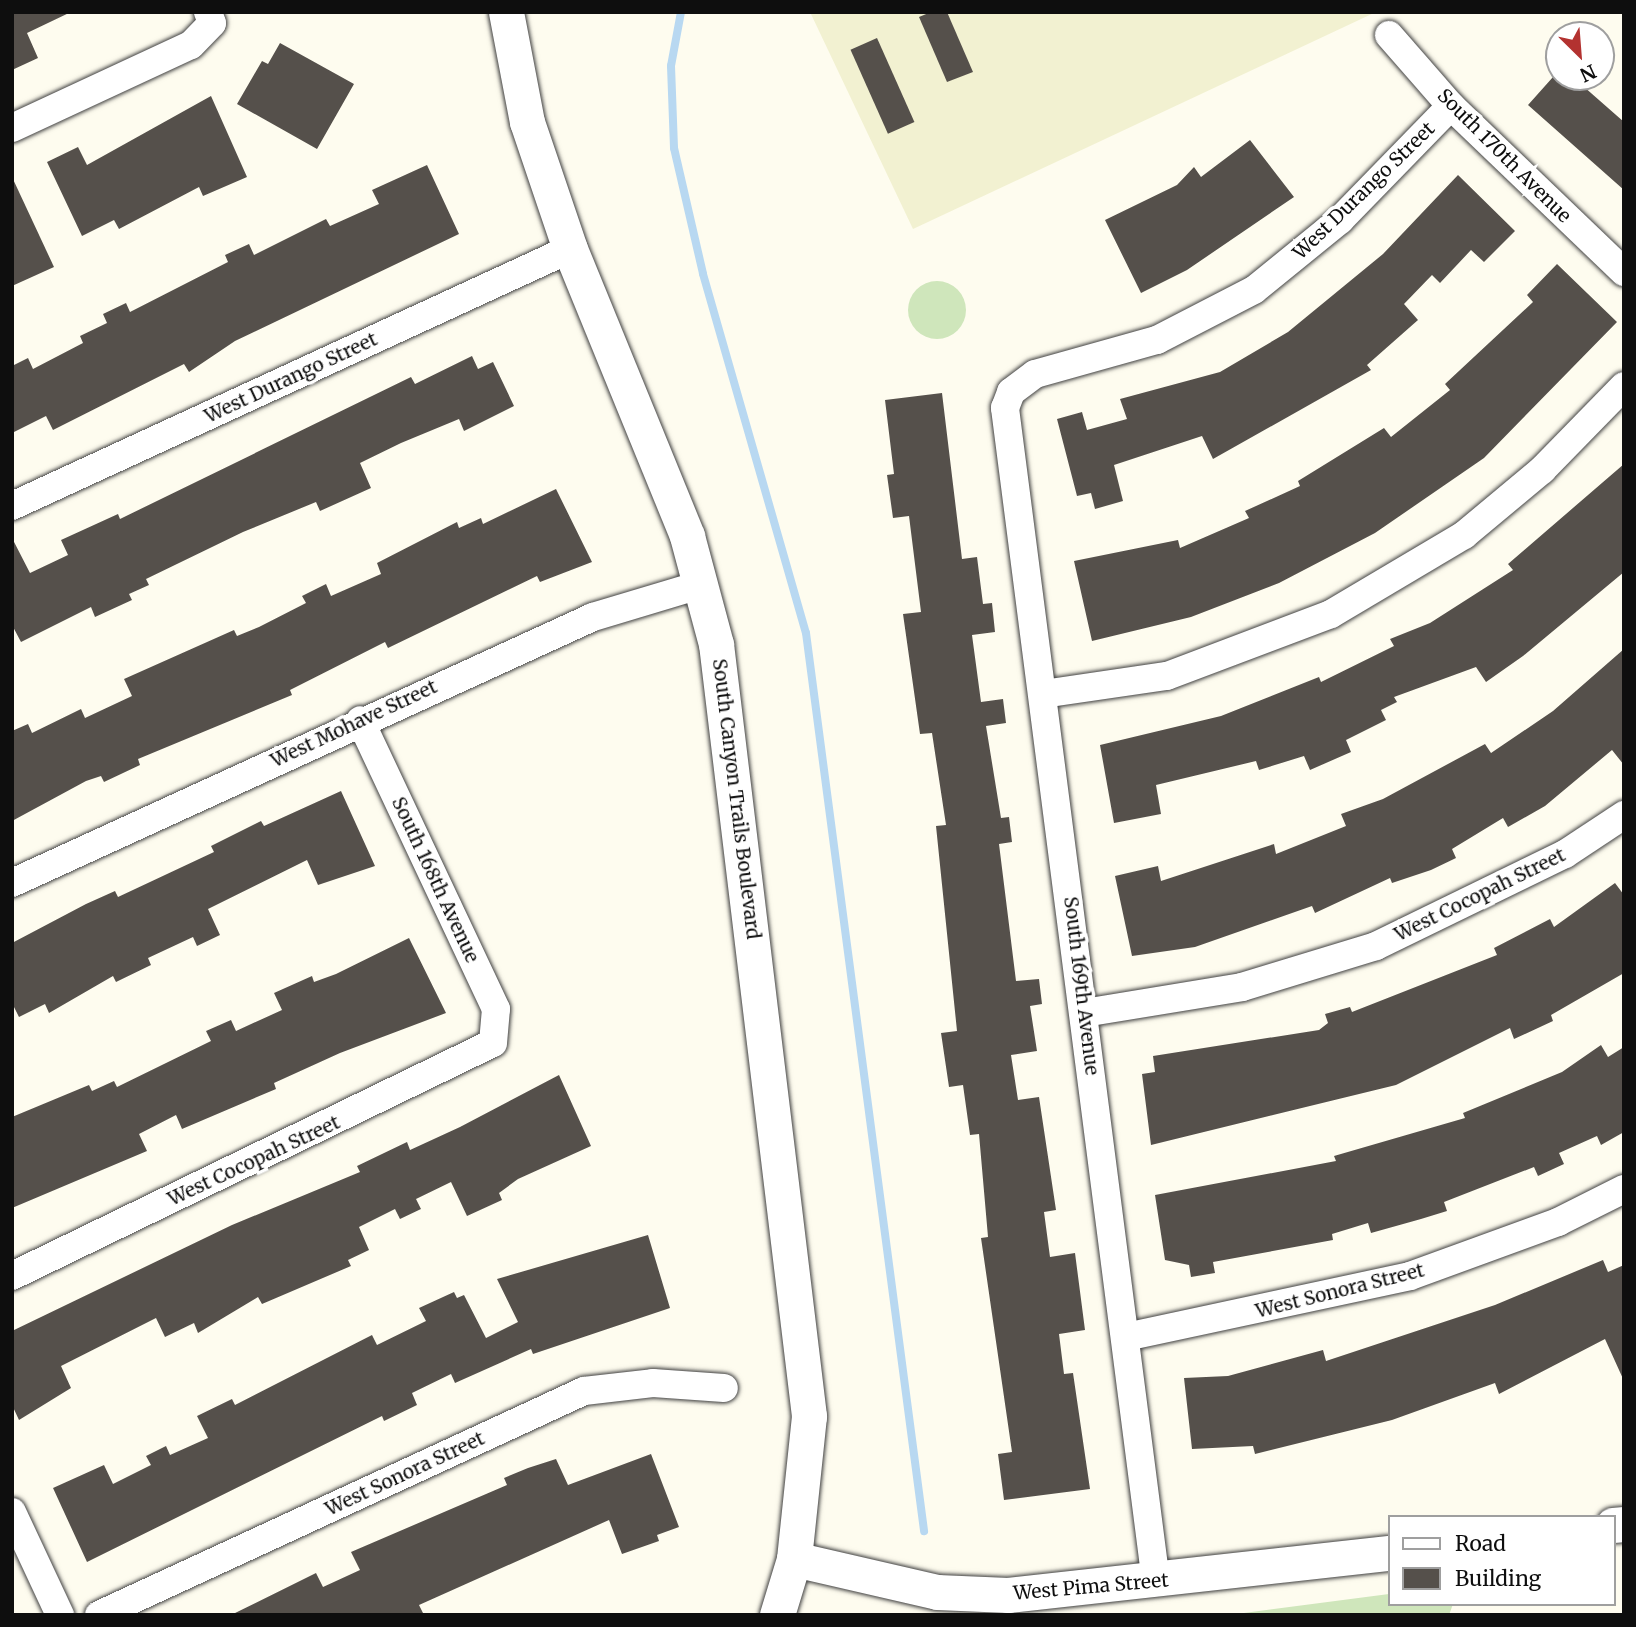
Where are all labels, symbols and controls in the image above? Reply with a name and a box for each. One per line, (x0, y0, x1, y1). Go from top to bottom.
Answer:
north arrow (1545, 21, 1615, 91)
text: N (1576, 59, 1600, 87)
street label: South 170th Avenue (1432, 84, 1576, 228)
street label: West Durango Street (1289, 118, 1439, 264)
street label: West Durango Street (201, 328, 381, 428)
street label: South Canyon Trails Boulevard (707, 657, 765, 941)
street label: West Mohave Street (267, 675, 441, 773)
street label: South 168th Avenue (387, 793, 483, 967)
street label: West Cocopah Street (1391, 844, 1569, 946)
street label: South 169th Avenue (1059, 895, 1103, 1077)
street label: West Cocopah Street (164, 1111, 344, 1211)
street label: West Sonora Street (1253, 1259, 1427, 1323)
street label: West Sonora Street (322, 1427, 488, 1521)
legend (1388, 1515, 1615, 1606)
text: Road (1455, 1530, 1506, 1557)
text: Building (1455, 1565, 1541, 1592)
street label: West Pima Street (1013, 1569, 1169, 1605)

